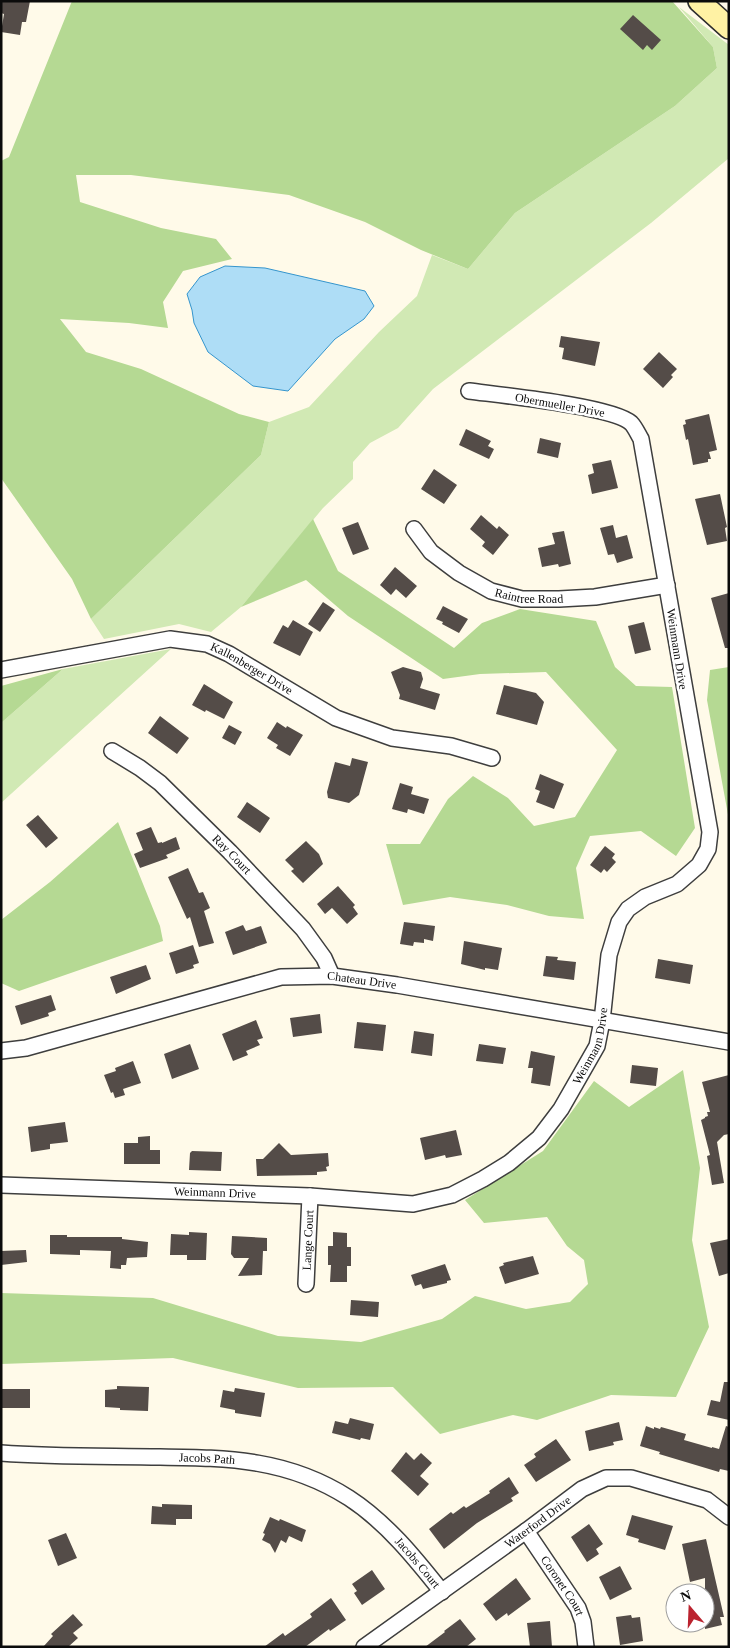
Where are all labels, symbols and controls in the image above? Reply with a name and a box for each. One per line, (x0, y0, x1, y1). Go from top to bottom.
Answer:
street label: Obermueller Drive (514, 390, 606, 420)
street label: Raintree Road (493, 585, 564, 606)
street label: Weinmann Drive (664, 607, 690, 691)
street label: Kallenberger Drive (208, 639, 295, 698)
street label: Ray Court (209, 832, 255, 877)
street label: Chateau Drive (327, 969, 397, 992)
street label: Weinmann Drive (570, 1007, 610, 1087)
street label: Weinmann Drive (174, 1184, 256, 1201)
street label: Lange Court (300, 1209, 316, 1271)
street label: Jacobs Path (179, 1450, 236, 1467)
street label: Waterford Drive (502, 1493, 573, 1551)
street label: Jacobs Court (392, 1534, 444, 1591)
street label: Coronet Court (538, 1553, 587, 1618)
north arrow (665, 1583, 715, 1633)
text: N (679, 1587, 693, 1605)

